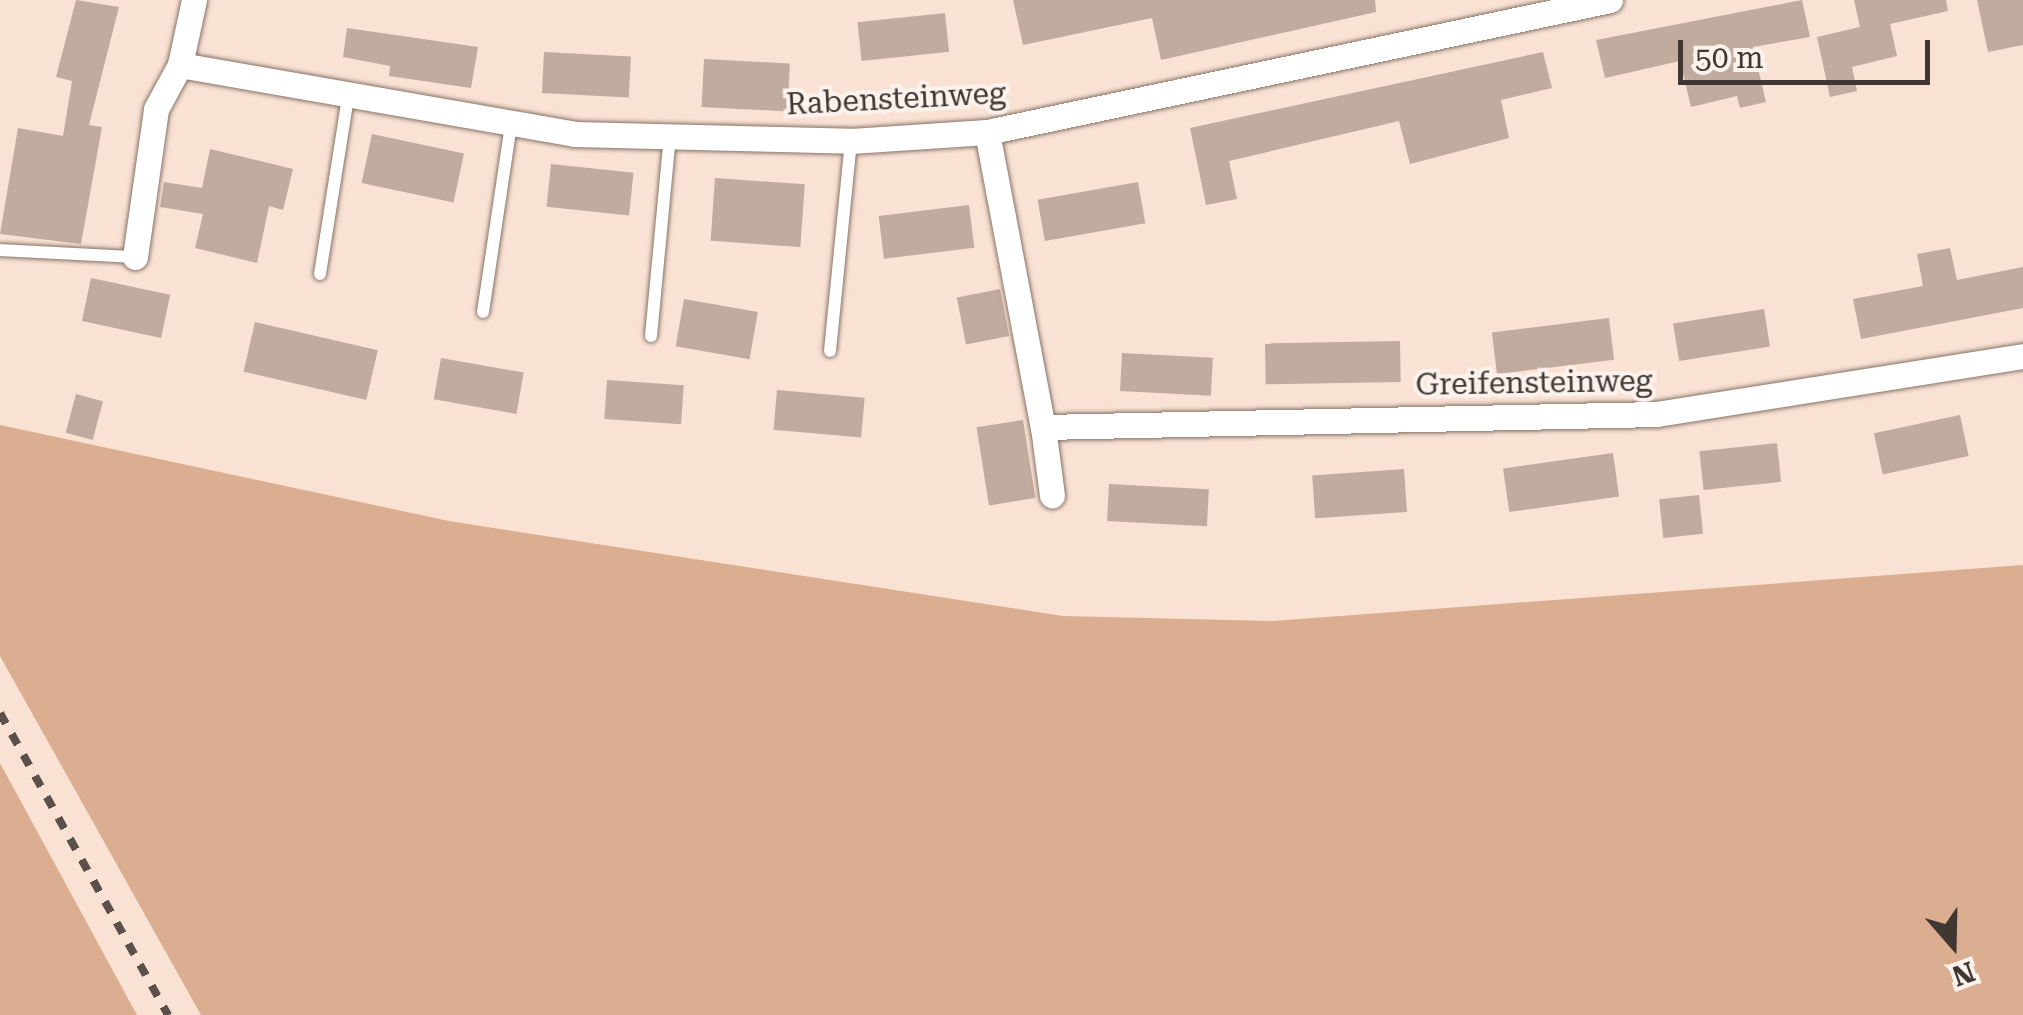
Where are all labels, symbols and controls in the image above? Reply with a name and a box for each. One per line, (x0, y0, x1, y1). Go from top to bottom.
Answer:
scale bar (1683, 20, 1936, 82)
text: 50 m (1695, 40, 1764, 75)
street label: Rabensteinweg (785, 75, 1007, 123)
street label: Greifensteinweg (1415, 363, 1653, 403)
north arrow (1903, 895, 2003, 995)
text: N (1948, 954, 1979, 993)

